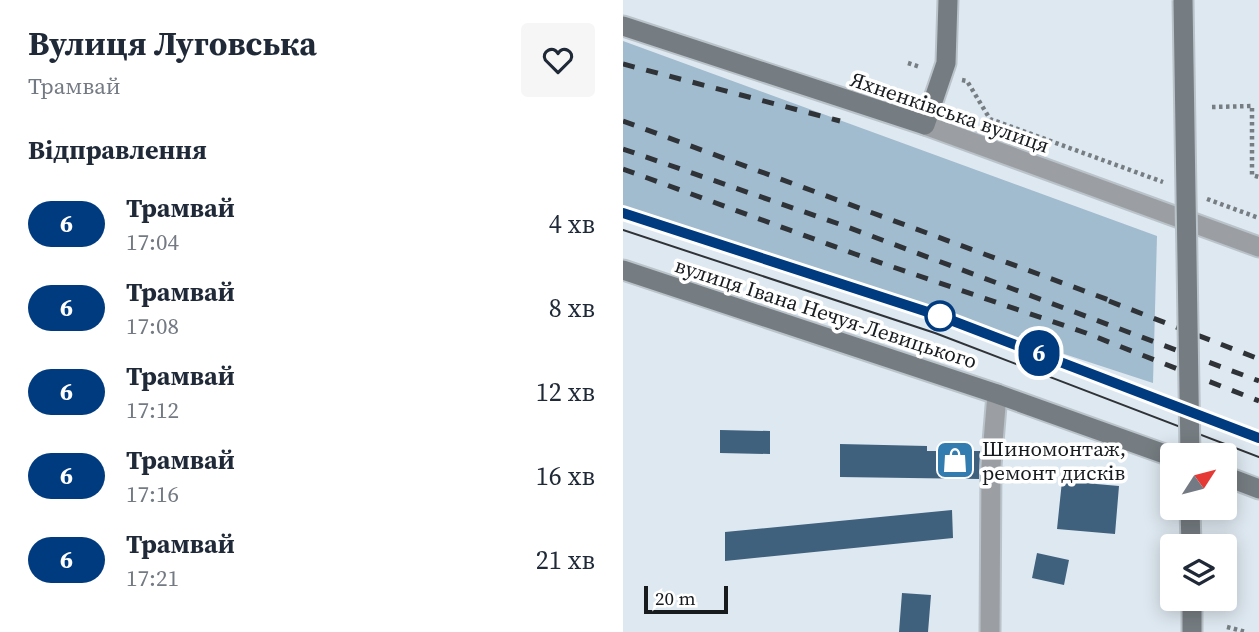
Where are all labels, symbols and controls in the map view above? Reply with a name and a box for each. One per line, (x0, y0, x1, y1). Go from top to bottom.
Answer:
text: Вулиця Луговська (28, 21, 317, 66)
button: heart (521, 23, 595, 97)
street label: Яхненківська вулиця (847, 64, 1053, 160)
text: Трамвай (28, 70, 121, 102)
text: Відправлення (28, 132, 207, 168)
text: Трамвай (126, 190, 235, 226)
text: 4 хв (549, 206, 595, 242)
text: 6 (60, 207, 73, 240)
text: 17:04 (126, 226, 179, 258)
street label: вулиця Івана Нечуя-Левицького (671, 250, 981, 376)
text: Трамвай (126, 274, 235, 310)
text: 8 хв (549, 290, 595, 326)
text: 6 (60, 291, 73, 324)
unlabelled marker (925, 301, 955, 331)
text: 17:08 (126, 310, 179, 342)
line badge: 6 (1016, 330, 1062, 376)
text: 6 (1032, 336, 1046, 369)
text: Трамвай (126, 358, 235, 394)
text: 12 хв (536, 374, 595, 410)
text: 6 (60, 375, 73, 408)
text: 17:12 (126, 394, 179, 426)
place label: Шиномонтаж, ремонт дисків (982, 434, 1126, 487)
shop icon: Шиномонтаж, ремонт дисків (934, 439, 976, 481)
text: Трамвай (126, 442, 235, 478)
north arrow (1160, 443, 1237, 520)
map controls (1160, 443, 1237, 611)
text: 16 хв (536, 458, 595, 494)
text: 6 (60, 459, 73, 492)
text: 17:16 (126, 478, 179, 510)
text: Трамвай (126, 526, 235, 562)
button: layers (1160, 534, 1237, 611)
text: 21 хв (536, 542, 595, 578)
text: 6 (60, 543, 73, 576)
text: 17:21 (126, 562, 179, 594)
scale bar (644, 583, 728, 615)
text: 20 m (655, 585, 696, 611)

